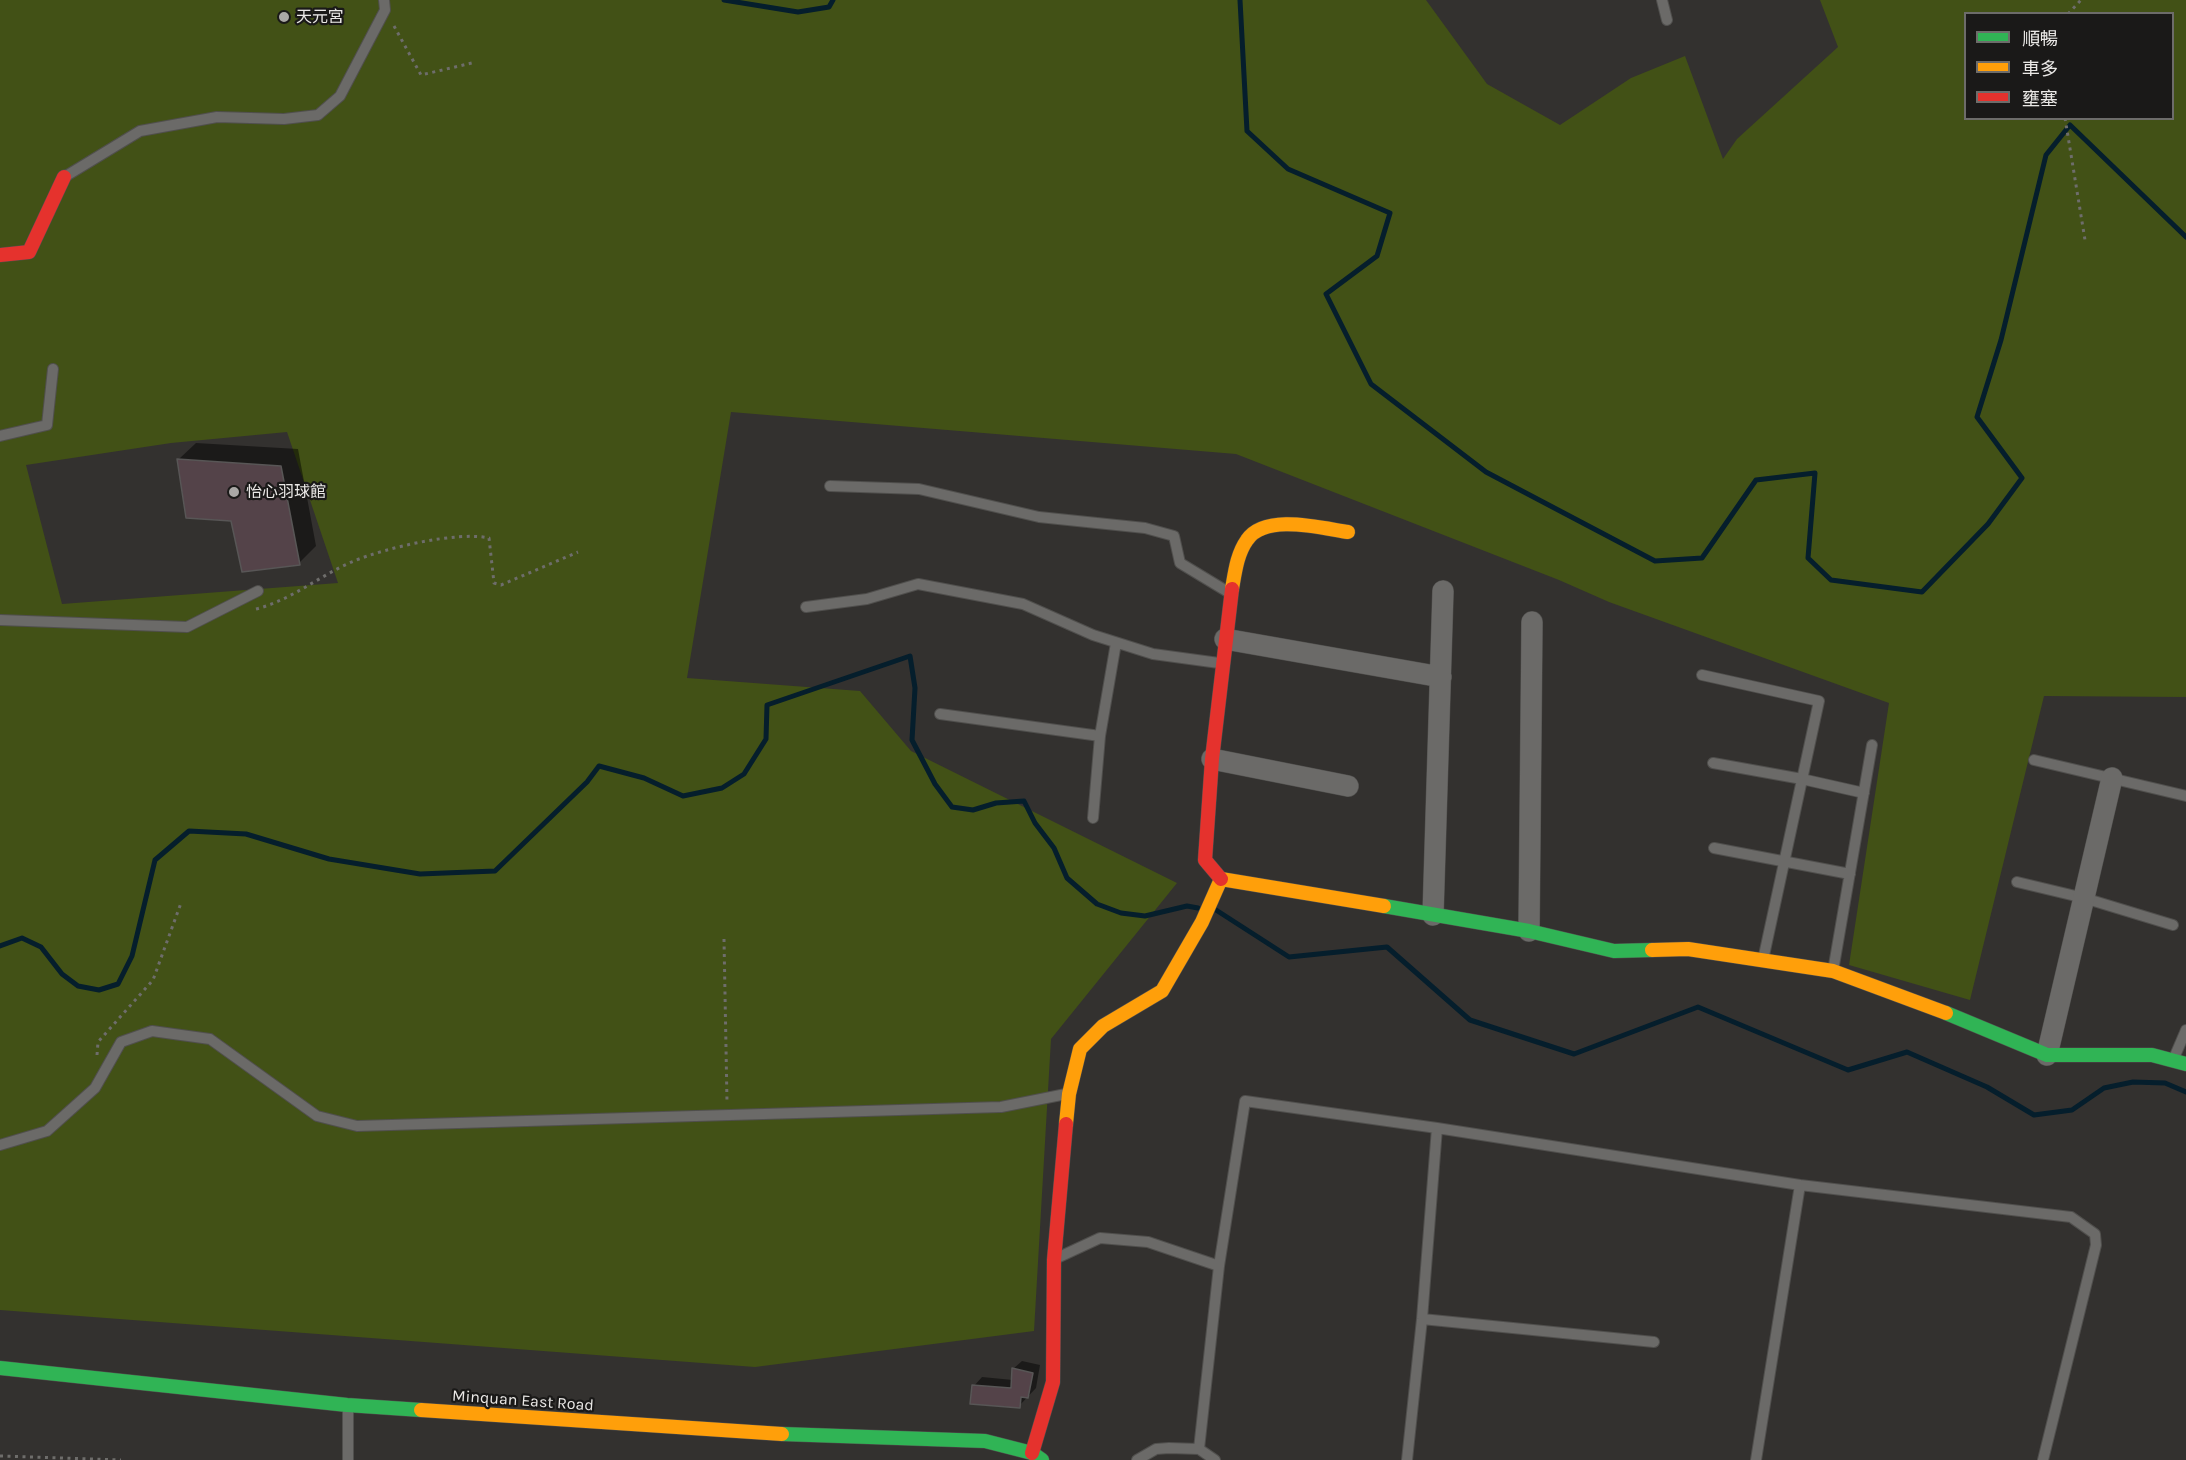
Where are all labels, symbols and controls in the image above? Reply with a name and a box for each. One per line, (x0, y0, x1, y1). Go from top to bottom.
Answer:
place label: 天元宮 (296, 7, 344, 27)
marker: 天元宮 (277, 10, 291, 24)
legend (1964, 12, 2174, 120)
text: 順暢 (2022, 28, 2058, 50)
text: 車多 (2022, 58, 2058, 80)
text: 壅塞 (2022, 88, 2058, 110)
place label: 怡心羽球館 (246, 482, 326, 502)
marker: 怡心羽球館 (227, 485, 241, 499)
street label: Minquan East Road (451, 1386, 595, 1416)

